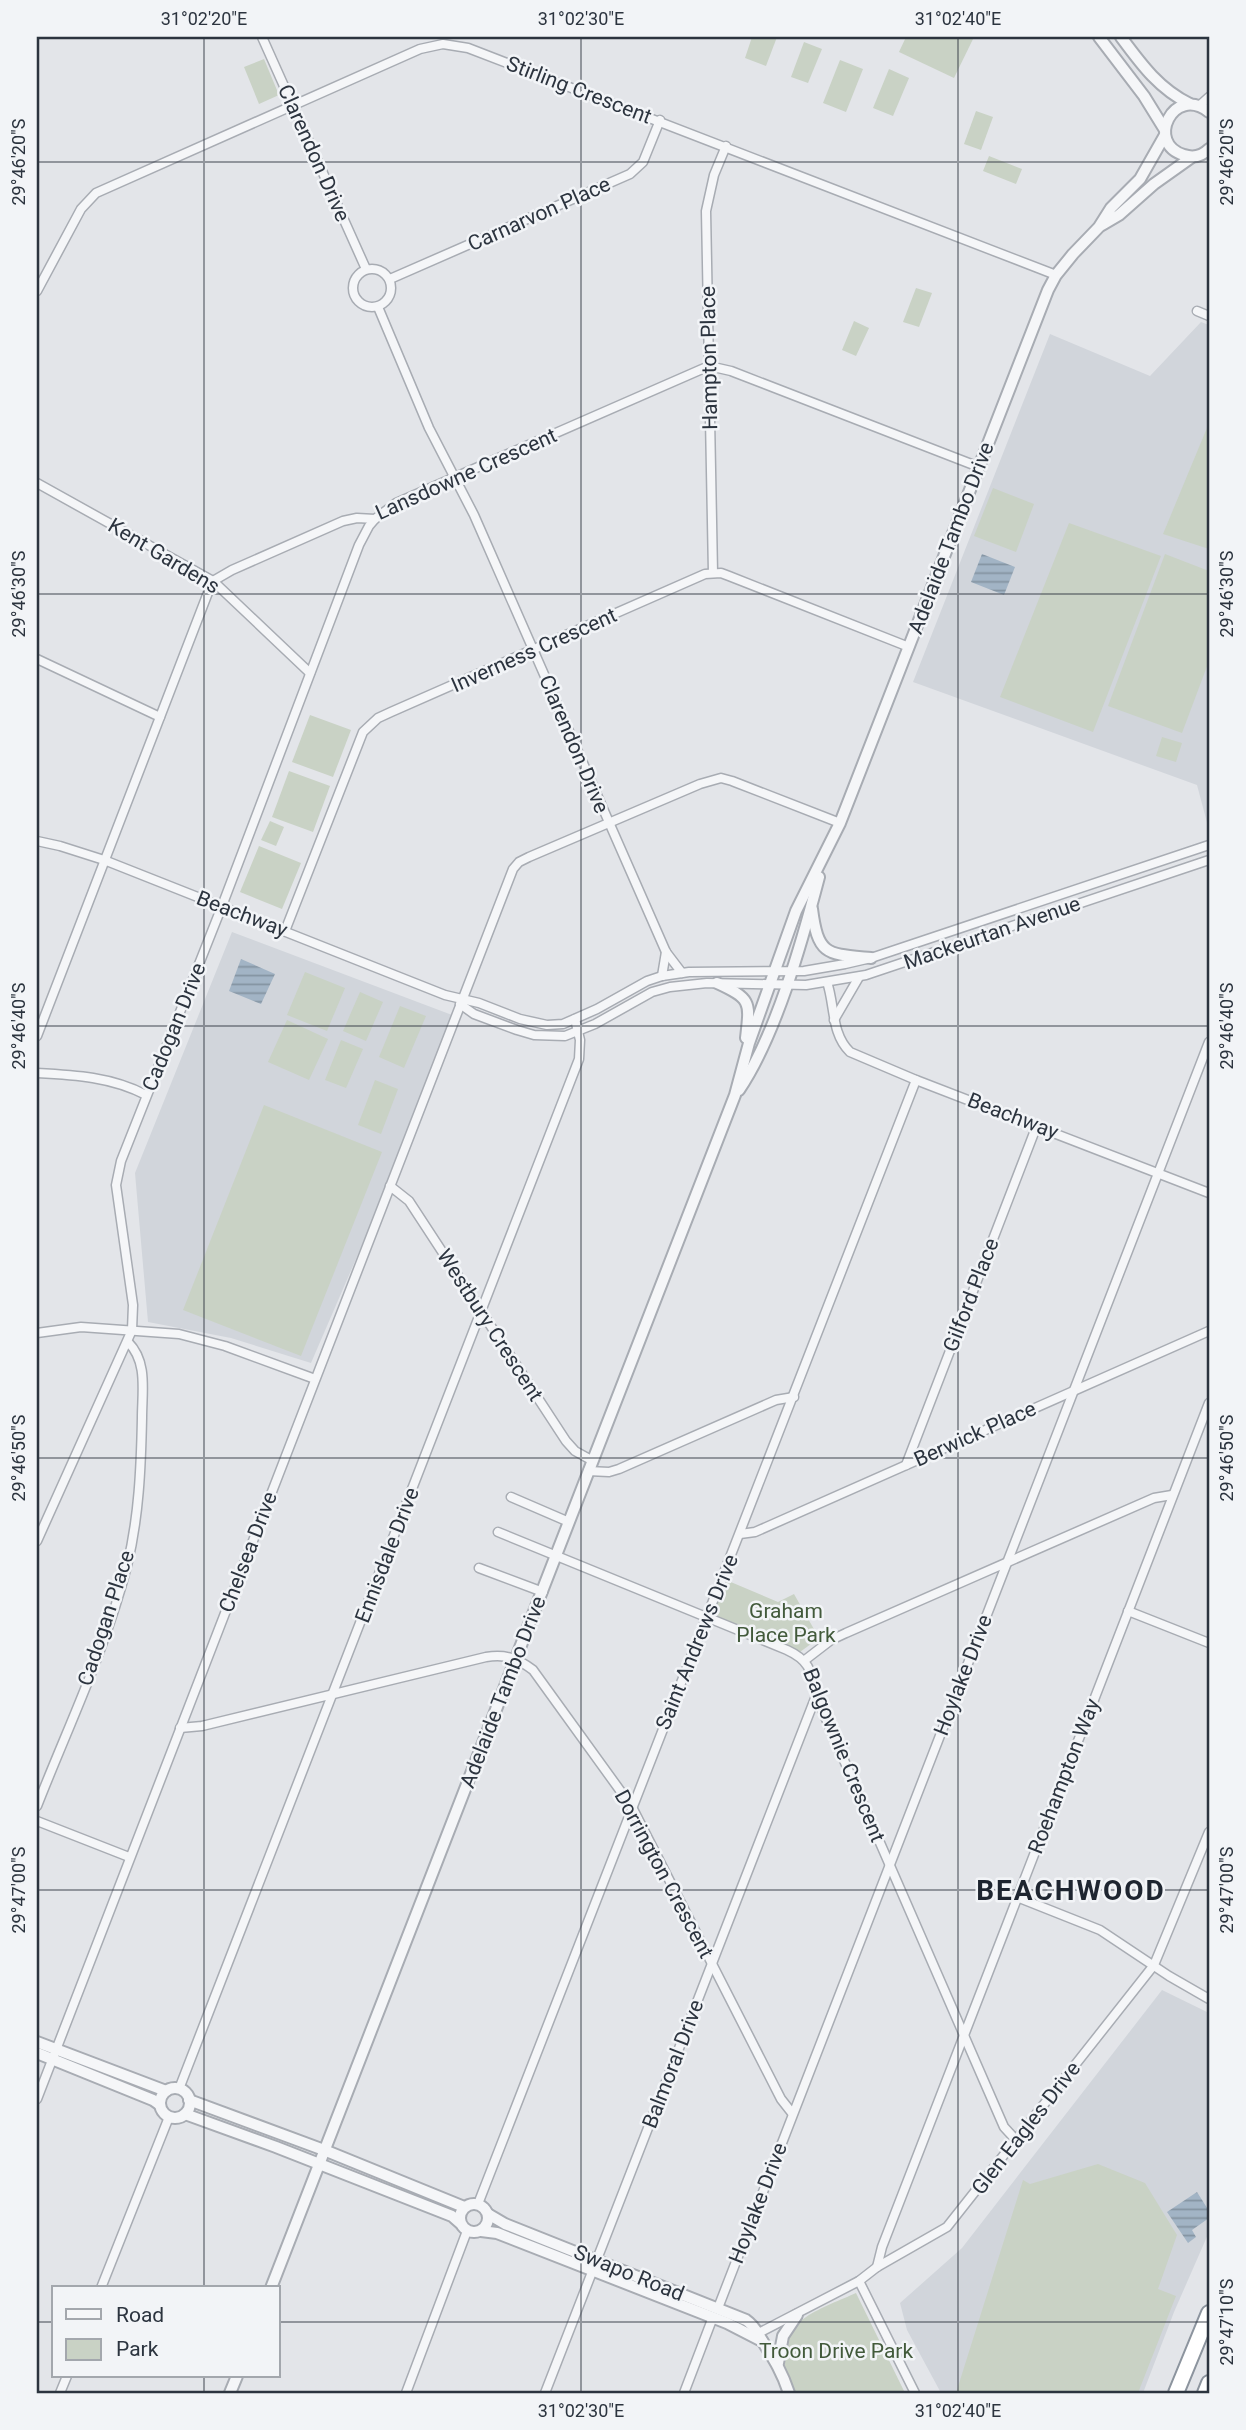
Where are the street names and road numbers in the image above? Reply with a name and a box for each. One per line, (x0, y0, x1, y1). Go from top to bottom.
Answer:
street label: Stirling Crescent (503, 51, 655, 129)
street label: Clarendon Drive (273, 81, 355, 225)
street label: Carnarvon Place (464, 172, 614, 256)
street label: Hampton Place (696, 286, 722, 430)
street label: Lansdowne Crescent (372, 423, 560, 525)
street label: Adelaide Tambo Drive (903, 439, 999, 637)
street label: Kent Gardens (104, 513, 224, 599)
street label: Inverness Crescent (448, 603, 620, 697)
street label: Clarendon Drive (534, 671, 614, 817)
street label: Beachway (193, 886, 291, 942)
street label: Mackeurtan Avenue (900, 891, 1084, 975)
street label: Cadogan Drive (137, 959, 211, 1095)
street label: Beachway (964, 1088, 1062, 1144)
street label: Gilford Place (938, 1235, 1004, 1355)
street label: Westbury Crescent (432, 1245, 548, 1405)
street label: Berwick Place (910, 1396, 1040, 1472)
street label: Ennisdale Drive (350, 1484, 424, 1626)
street label: Chelsea Drive (214, 1488, 282, 1616)
street label: Cadogan Place (73, 1547, 139, 1689)
street label: Saint Andrews Drive (651, 1551, 743, 1733)
street label: Adelaide Tambo Drive (455, 1593, 551, 1791)
street label: Hoylake Drive (929, 1611, 997, 1739)
street label: Balgownie Crescent (798, 1665, 890, 1846)
street label: Roehampton Way (1023, 1695, 1105, 1857)
street label: Dorrington Crescent (609, 1786, 719, 1962)
street label: Balmoral Drive (637, 1996, 709, 2132)
street label: Glen Eagles Drive (967, 2057, 1085, 2199)
street label: Hoylake Drive (724, 2139, 792, 2267)
street label: Swapo Road (570, 2240, 688, 2306)

